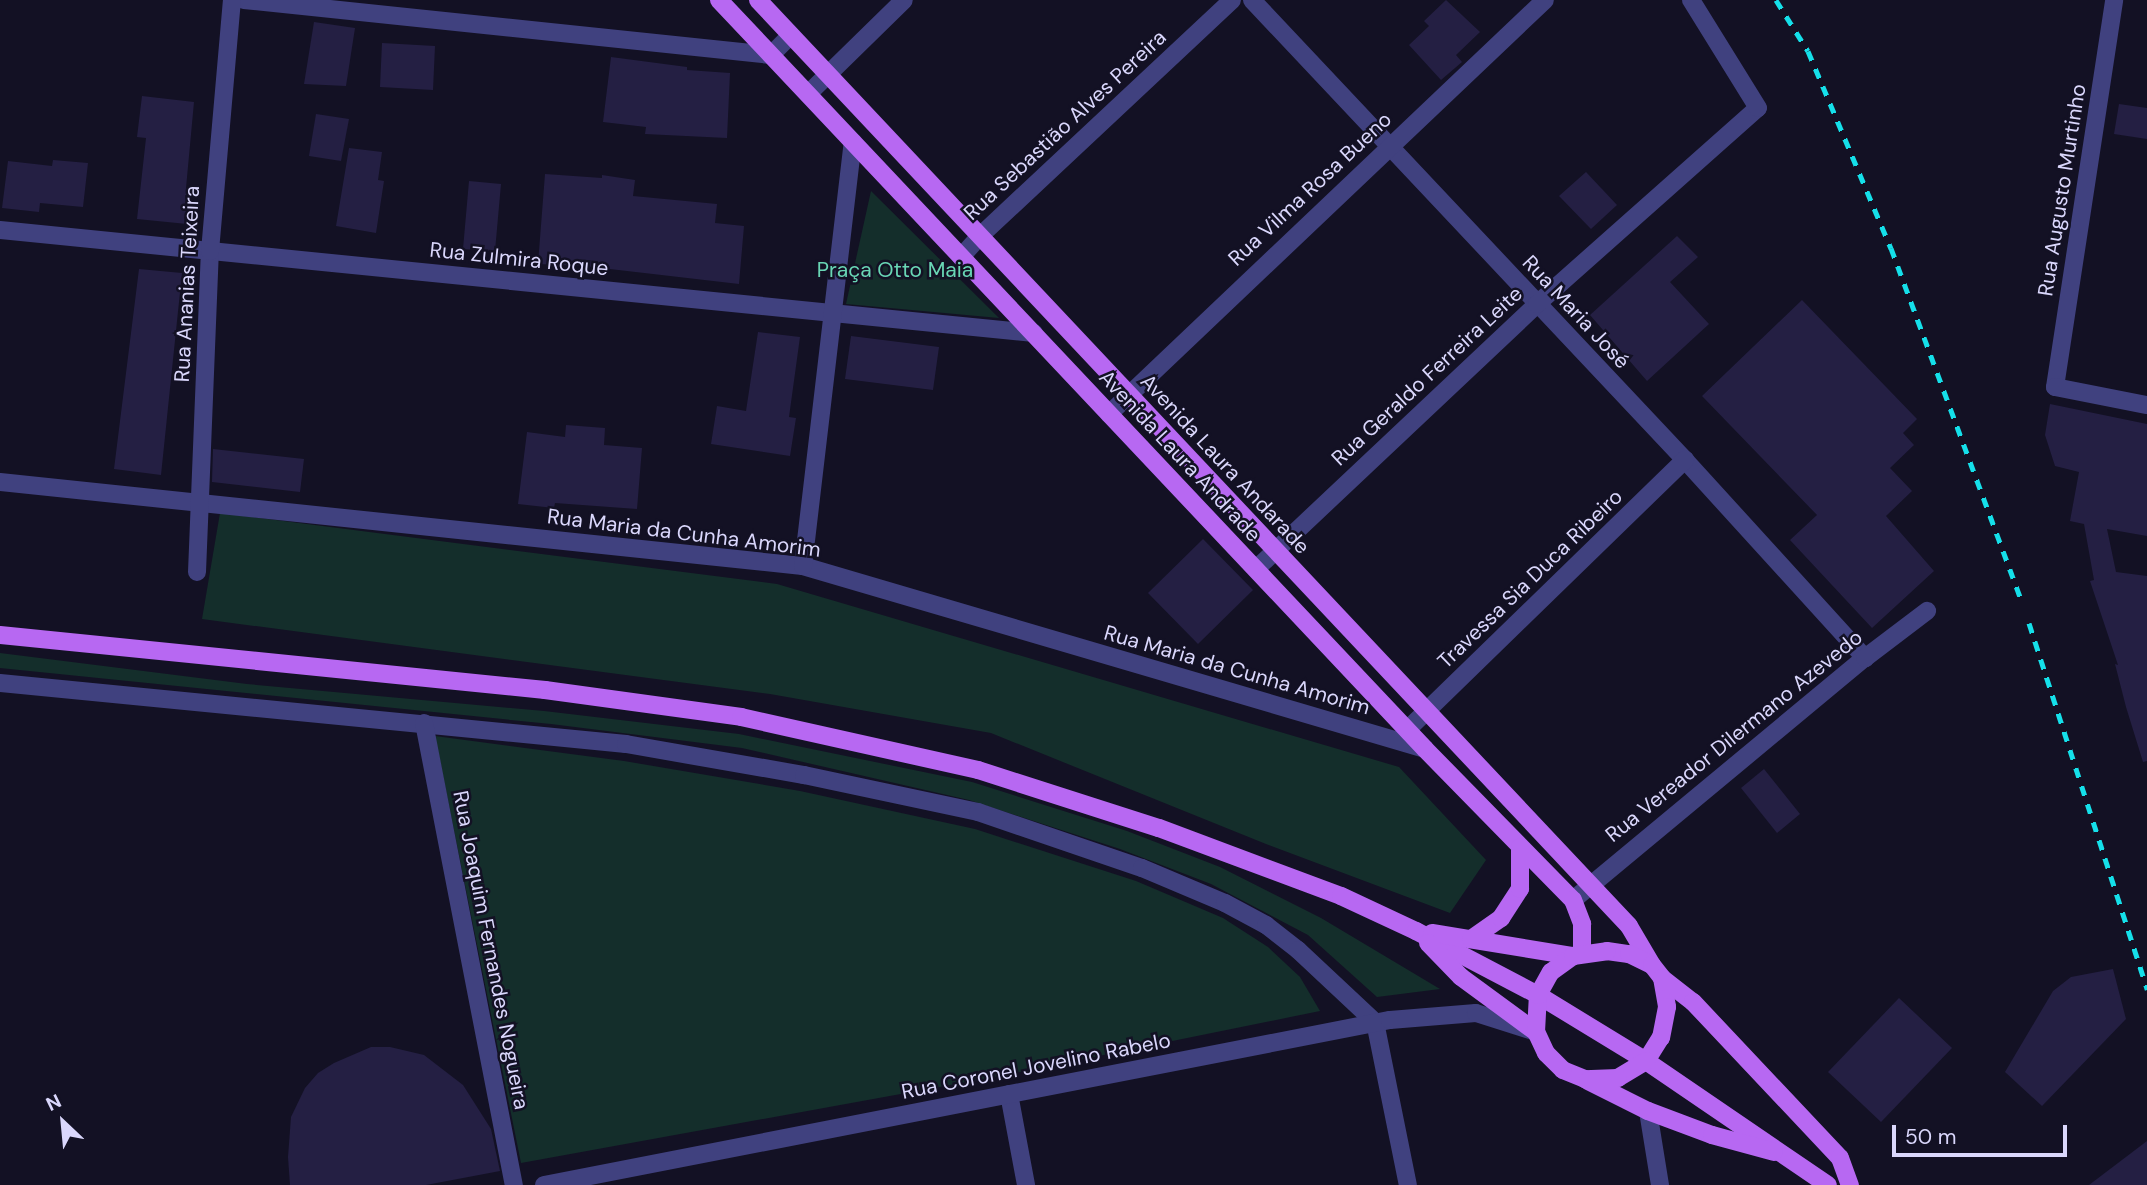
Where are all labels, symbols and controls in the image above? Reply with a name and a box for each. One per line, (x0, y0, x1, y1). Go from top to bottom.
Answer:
street label: Rua Sebastião Alves Pereira (959, 25, 1171, 225)
street label: Rua Augusto Murtinho (2033, 82, 2091, 298)
street label: Rua Vilma Rosa Bueno (1223, 107, 1397, 271)
street label: Rua Ananias Teixeira (169, 185, 205, 383)
street label: Rua Zulmira Roque (428, 237, 610, 281)
street label: Rua Maria José (1517, 250, 1635, 374)
park label: Praça Otto Maia (817, 257, 973, 283)
street label: Rua Geraldo Ferreira Leite (1326, 281, 1528, 471)
street label: Avenida Laura Andrade (1094, 365, 1266, 547)
street label: Avenida Laura Andarade (1135, 369, 1315, 559)
street label: Travessa Sia Duca Ribeiro (1432, 484, 1628, 674)
street label: Rua Maria da Cunha Amorim (546, 504, 822, 562)
street label: Rua Maria da Cunha Amorim (1101, 620, 1373, 720)
street label: Rua Vereador Dilermano Azevedo (1601, 625, 1867, 847)
street label: Rua Joaquim Fernandes Nogueira (448, 789, 534, 1111)
street label: Rua Coronel Jovelino Rabelo (899, 1028, 1173, 1104)
north arrow (28, 1087, 98, 1157)
text: N (42, 1088, 65, 1117)
scale bar (1895, 1112, 2070, 1156)
text: 50 m (1905, 1123, 1956, 1151)

